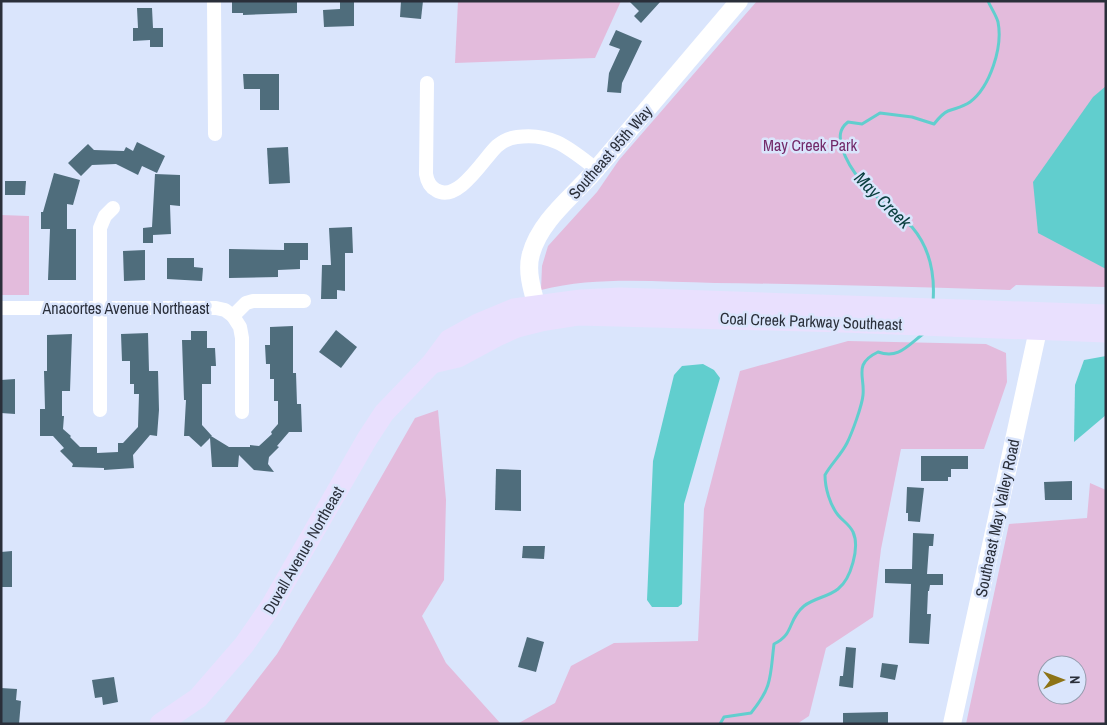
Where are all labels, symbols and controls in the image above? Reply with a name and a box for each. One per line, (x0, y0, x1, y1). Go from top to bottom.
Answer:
street label: Southeast 95th Way (563, 100, 657, 204)
park label: May Creek Park (763, 134, 857, 156)
water label: May Creek (849, 166, 918, 235)
street label: Anacortes Avenue Northeast (42, 297, 210, 319)
street label: Coal Creek Parkway Southeast (720, 307, 903, 335)
street label: Southeast May Valley Road (970, 437, 1024, 599)
street label: Duvall Avenue Northeast (257, 482, 349, 618)
north arrow (1037, 655, 1087, 705)
text: N (1066, 675, 1084, 684)

